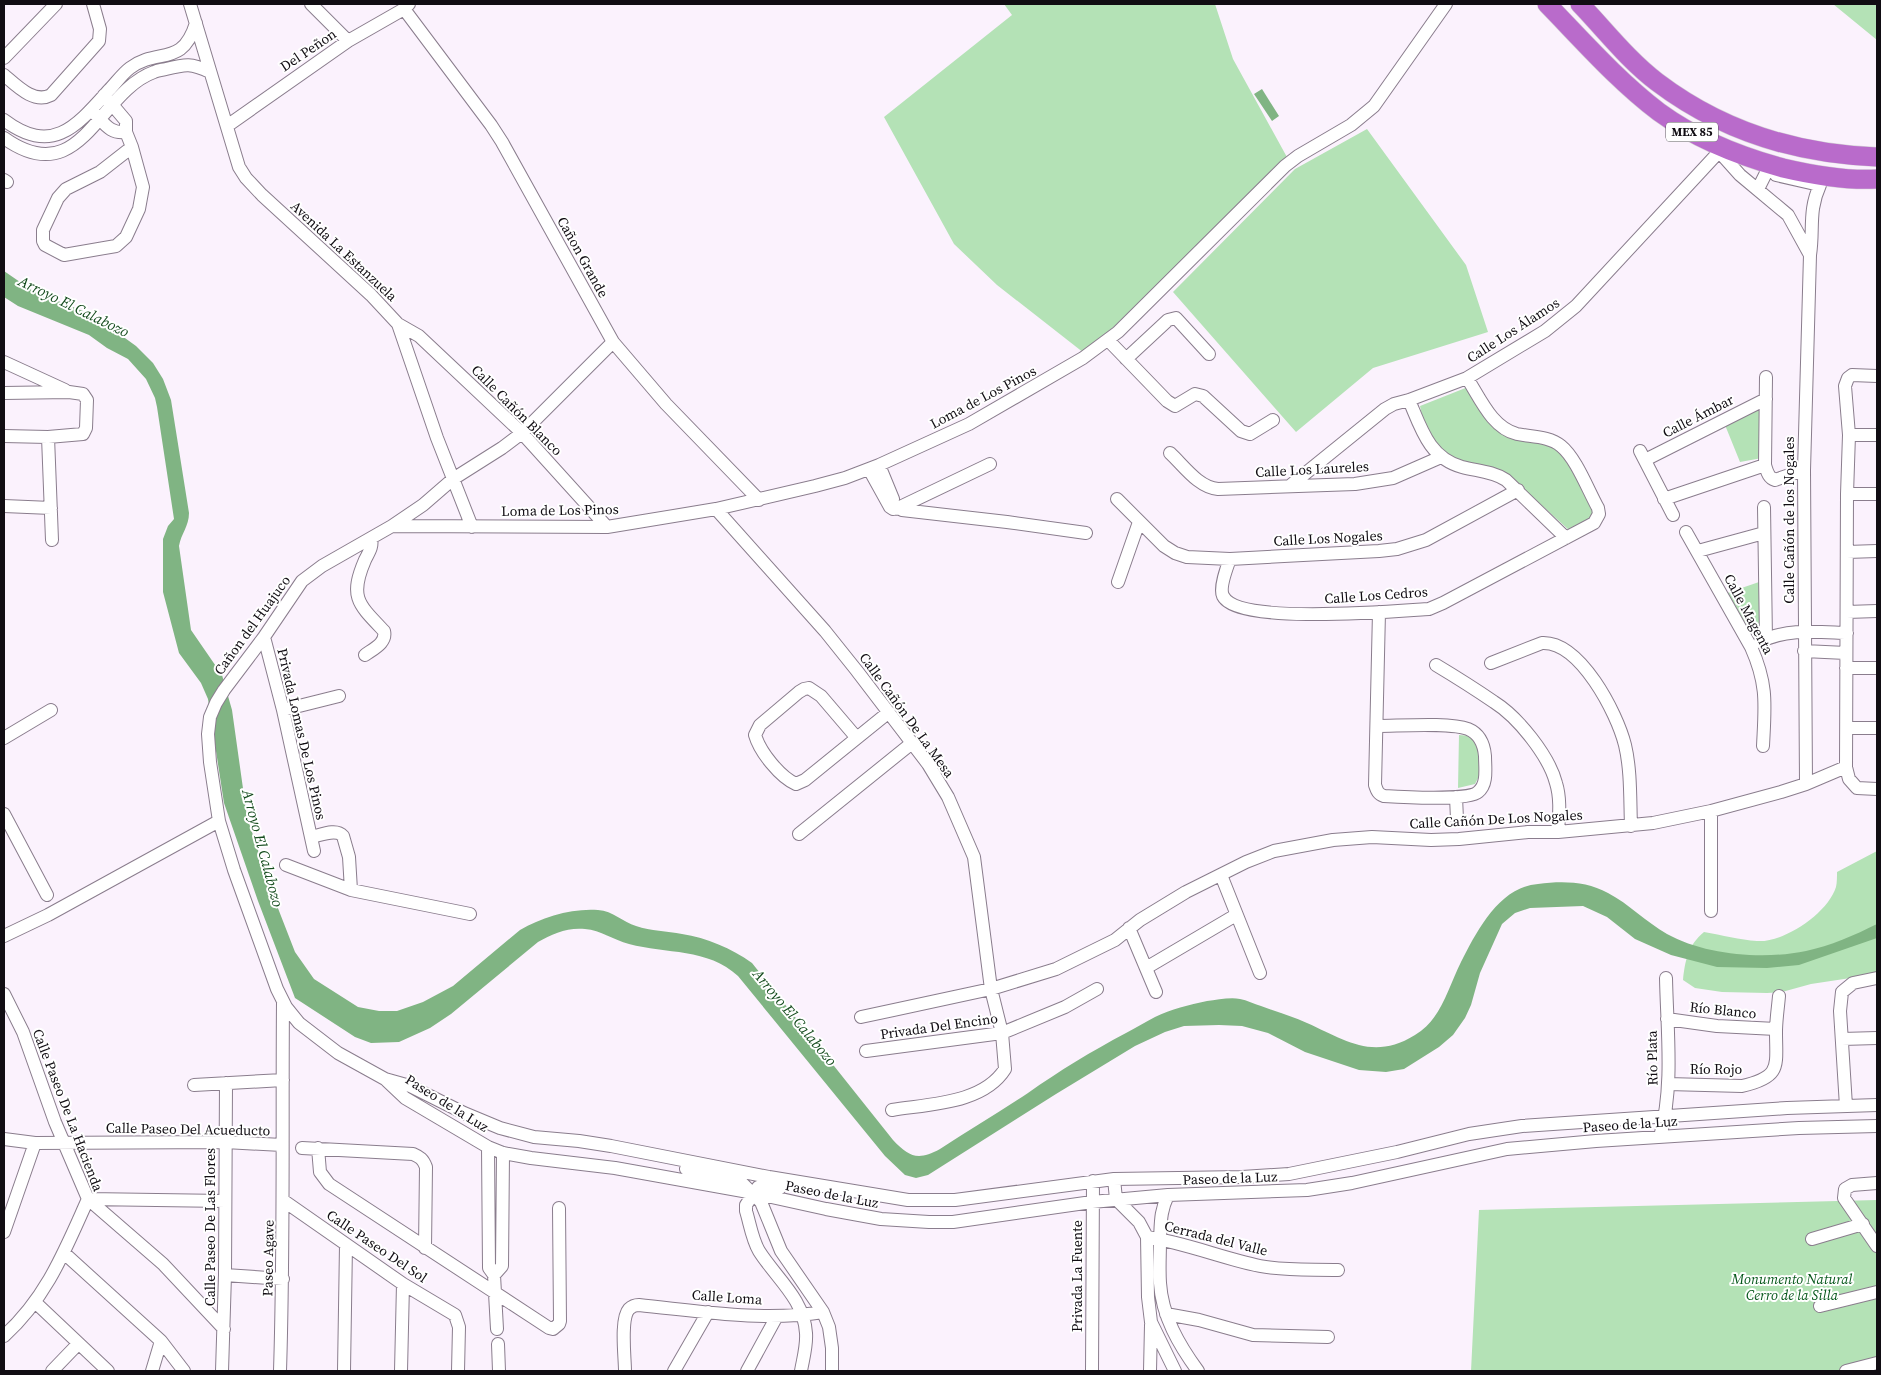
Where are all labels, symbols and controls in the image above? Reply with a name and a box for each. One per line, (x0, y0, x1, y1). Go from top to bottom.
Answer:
street label: Del Peñon (276, 23, 341, 76)
road number: MEX 85 (1666, 122, 1718, 142)
street label: Avenida La Estanzuela (286, 196, 402, 306)
street label: Cañon Grande (552, 213, 614, 301)
water label: Arroyo El Calabozo (14, 270, 133, 342)
street label: Calle Los Álamos (1463, 293, 1563, 367)
street label: Calle Cañón Blanco (467, 360, 567, 460)
street label: Loma de Los Pinos (926, 361, 1040, 433)
street label: Calle Ámbar (1659, 389, 1737, 443)
street label: Calle Cañón de los Nogales (1779, 436, 1799, 604)
street label: Calle Los Laureles (1255, 456, 1369, 482)
street label: Loma de Los Pinos (501, 499, 619, 521)
street label: Calle Los Nogales (1273, 525, 1383, 551)
street label: Calle Magenta (1719, 570, 1779, 658)
street label: Cañon del Huajuco (209, 571, 295, 679)
street label: Calle Los Cedros (1324, 581, 1428, 609)
street label: Privada Lomas De Los Pinos (272, 646, 332, 822)
street label: Calle Cañón De La Mesa (855, 648, 960, 782)
water label: Arroyo El Calabozo (237, 786, 289, 909)
street label: Calle Cañón De Los Nogales (1409, 804, 1583, 834)
water label: Arroyo El Calabozo (748, 963, 842, 1070)
street label: Río Blanco (1689, 997, 1758, 1023)
street label: Privada Del Encino (879, 1008, 999, 1044)
street label: Calle Paseo De La Hacienda (28, 1026, 109, 1195)
street label: Río Plata (1642, 1029, 1662, 1086)
street label: Río Rojo (1690, 1059, 1743, 1079)
street label: Paseo de la Luz (401, 1069, 493, 1137)
street label: Paseo de la Luz (1582, 1111, 1679, 1137)
street label: Calle Paseo Del Acueducto (106, 1118, 271, 1140)
street label: Calle Paseo De Las Flores (200, 1148, 220, 1306)
street label: Paseo de la Luz (1182, 1166, 1278, 1190)
street label: Paseo de la Luz (784, 1175, 881, 1213)
street label: Calle Paseo Del Sol (323, 1205, 431, 1287)
street label: Cerrada del Valle (1162, 1215, 1270, 1261)
street label: Paseo Agave (257, 1220, 279, 1296)
street label: Privada La Fuente (1067, 1220, 1087, 1332)
park label: Monumento Natural Cerro de la Silla (1731, 1269, 1853, 1305)
street label: Calle Loma (691, 1285, 764, 1309)

